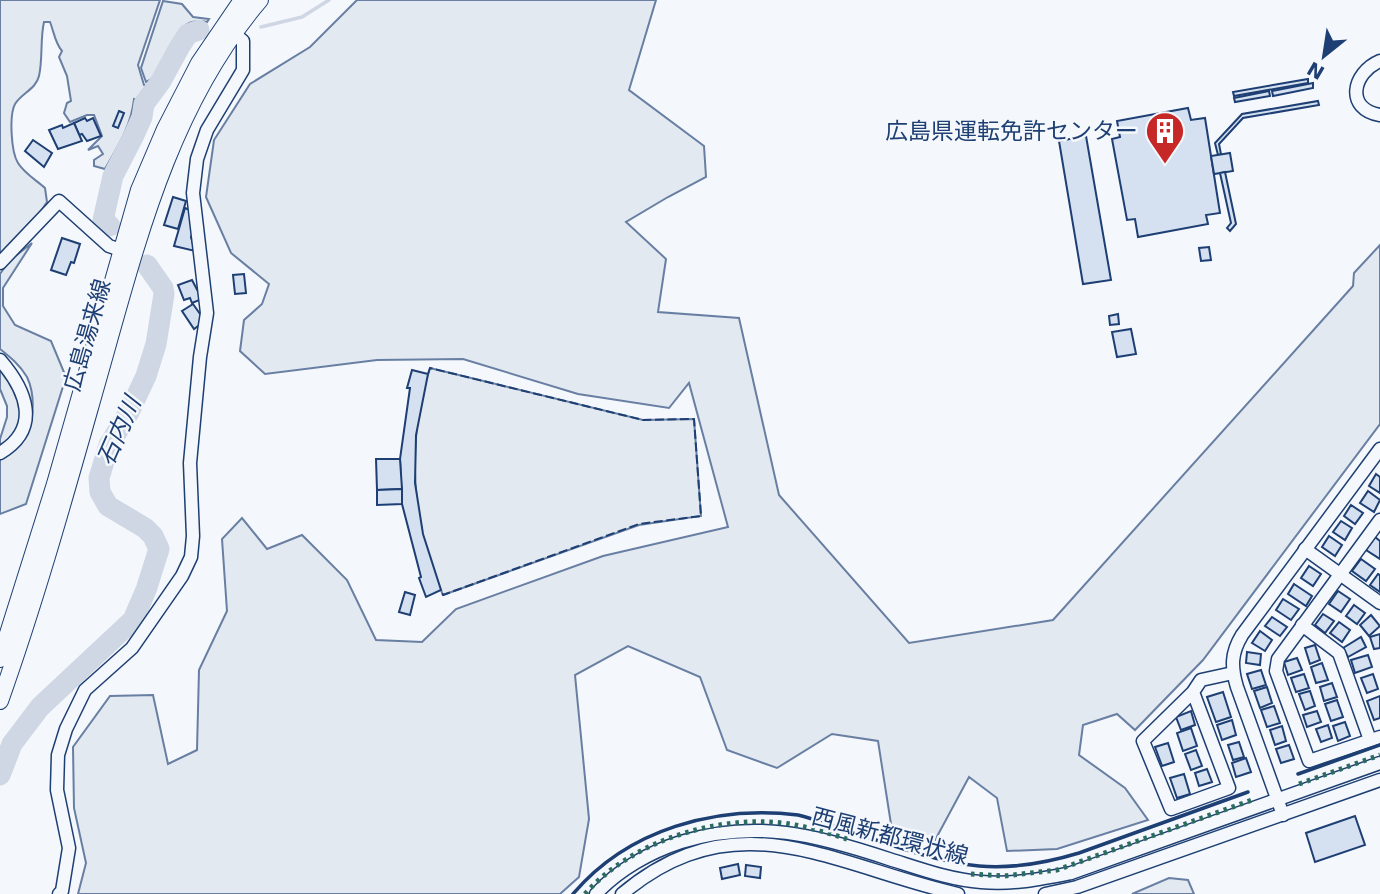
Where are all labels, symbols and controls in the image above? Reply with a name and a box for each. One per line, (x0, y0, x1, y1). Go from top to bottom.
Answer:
north arrow (1289, 21, 1359, 91)
text: N (1303, 57, 1328, 84)
building icon: 広島県運転免許センター (1144, 110, 1186, 165)
place label: 広島県運転免許センター (885, 118, 1138, 144)
street label: 広島湯来線 (59, 276, 115, 394)
water label: 石内川 (92, 390, 148, 470)
street label: 西風新都環状線 (809, 803, 971, 869)

